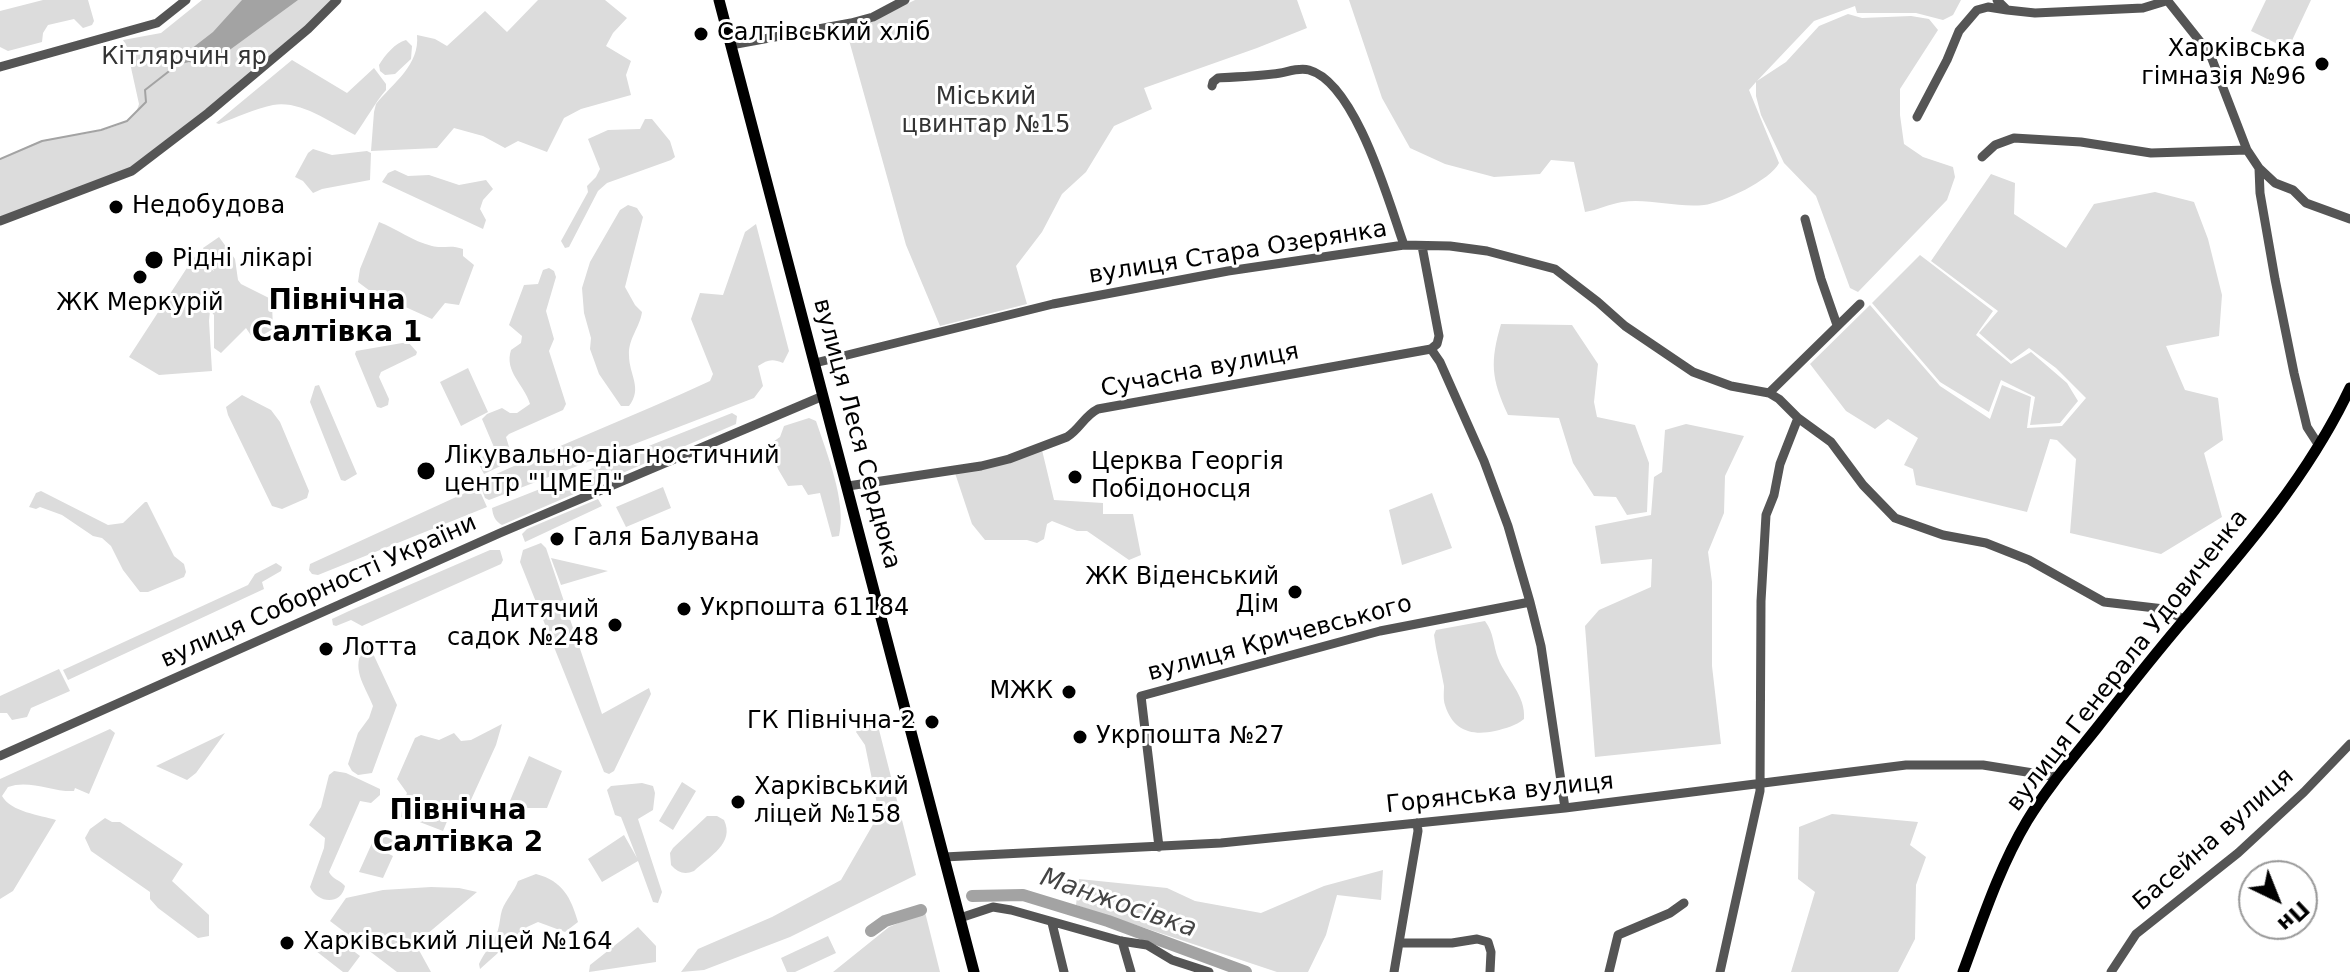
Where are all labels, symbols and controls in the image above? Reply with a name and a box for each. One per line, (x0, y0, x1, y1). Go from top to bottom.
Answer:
place label: Салтівський хліб (717, 20, 930, 48)
marker: Салтівський хліб (692, 25, 710, 43)
place label: Харківська гімназія №96 (2141, 36, 2306, 92)
park label: Кітлярчин яр (101, 44, 267, 72)
marker: Харківська гімназія №96 (2313, 55, 2331, 73)
park label: Міський цвинтар №15 (902, 84, 1070, 140)
place label: Недобудова (132, 193, 285, 221)
marker: Недобудова (107, 198, 125, 216)
street label: вулиця Стара Озерянка (1087, 215, 1389, 291)
place label: Рідні лікарі (172, 246, 313, 274)
marker: Рідні лікарі (143, 249, 165, 271)
marker: ЖК Меркурій (131, 268, 149, 286)
district label: Північна Салтівка 1 (252, 285, 422, 351)
place label: ЖК Меркурій (56, 290, 224, 318)
street label: вулиця Леся Сердюка (806, 296, 906, 572)
street label: Сучасна вулиця (1099, 338, 1301, 404)
place label: Лікувально-діагностичний центр "ЦМЕД" (444, 443, 780, 499)
place label: Церква Георгія Побідоносця (1091, 449, 1284, 505)
marker: Лікувально-діагностичний центр "ЦМЕД" (415, 460, 437, 482)
marker: Церква Георгія Побідоносця (1066, 468, 1084, 486)
street label: вулиця Генерала Удовиченка (2001, 505, 2255, 817)
street label: вулиця Соборності України (157, 509, 481, 675)
place label: Галя Балувана (573, 525, 760, 553)
marker: Галя Балувана (548, 530, 566, 548)
place label: ЖК Віденський Дім (1085, 564, 1279, 620)
marker: ЖК Віденський Дім (1286, 583, 1304, 601)
street label: вулиця Кричевського (1145, 590, 1415, 688)
place label: Укрпошта 61184 (700, 595, 909, 623)
place label: Дитячий садок №248 (447, 597, 599, 653)
marker: Укрпошта 61184 (675, 600, 693, 618)
marker: Дитячий садок №248 (606, 616, 624, 634)
place label: Лотта (342, 635, 417, 663)
marker: Лотта (317, 640, 335, 658)
place label: МЖК (989, 678, 1053, 706)
marker: МЖК (1060, 683, 1078, 701)
place label: ГК Північна-2 (747, 708, 916, 736)
marker: ГК Північна-2 (923, 713, 941, 731)
place label: Укрпошта №27 (1096, 723, 1285, 751)
marker: Укрпошта №27 (1071, 728, 1089, 746)
street label: Басейна вулиця (2128, 763, 2300, 917)
street label: Горянська вулиця (1385, 768, 1615, 820)
place label: Харківський ліцей №158 (754, 774, 909, 830)
marker: Харківський ліцей №158 (729, 793, 747, 811)
district label: Північна Салтівка 2 (373, 795, 543, 861)
north arrow (2238, 860, 2318, 940)
water label: Манжосівка (1036, 863, 1200, 945)
text: Пн (2273, 896, 2314, 937)
place label: Харківський ліцей №164 (303, 929, 612, 957)
marker: Харківський ліцей №164 (278, 934, 296, 952)

